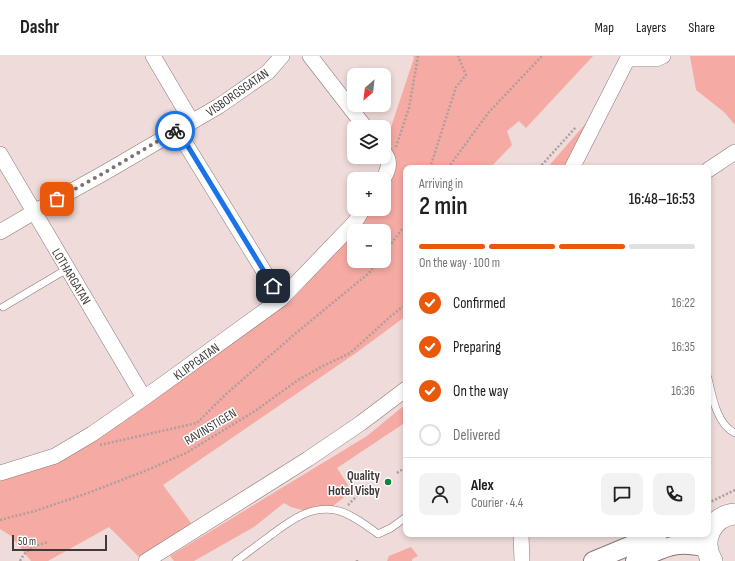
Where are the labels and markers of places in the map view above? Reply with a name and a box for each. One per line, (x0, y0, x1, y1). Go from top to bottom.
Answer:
pin (40, 182, 74, 216)
pin (256, 269, 290, 303)
place label: Quality Hotel Visby (328, 468, 381, 499)
marker: Quality Hotel Visby (383, 477, 393, 487)

